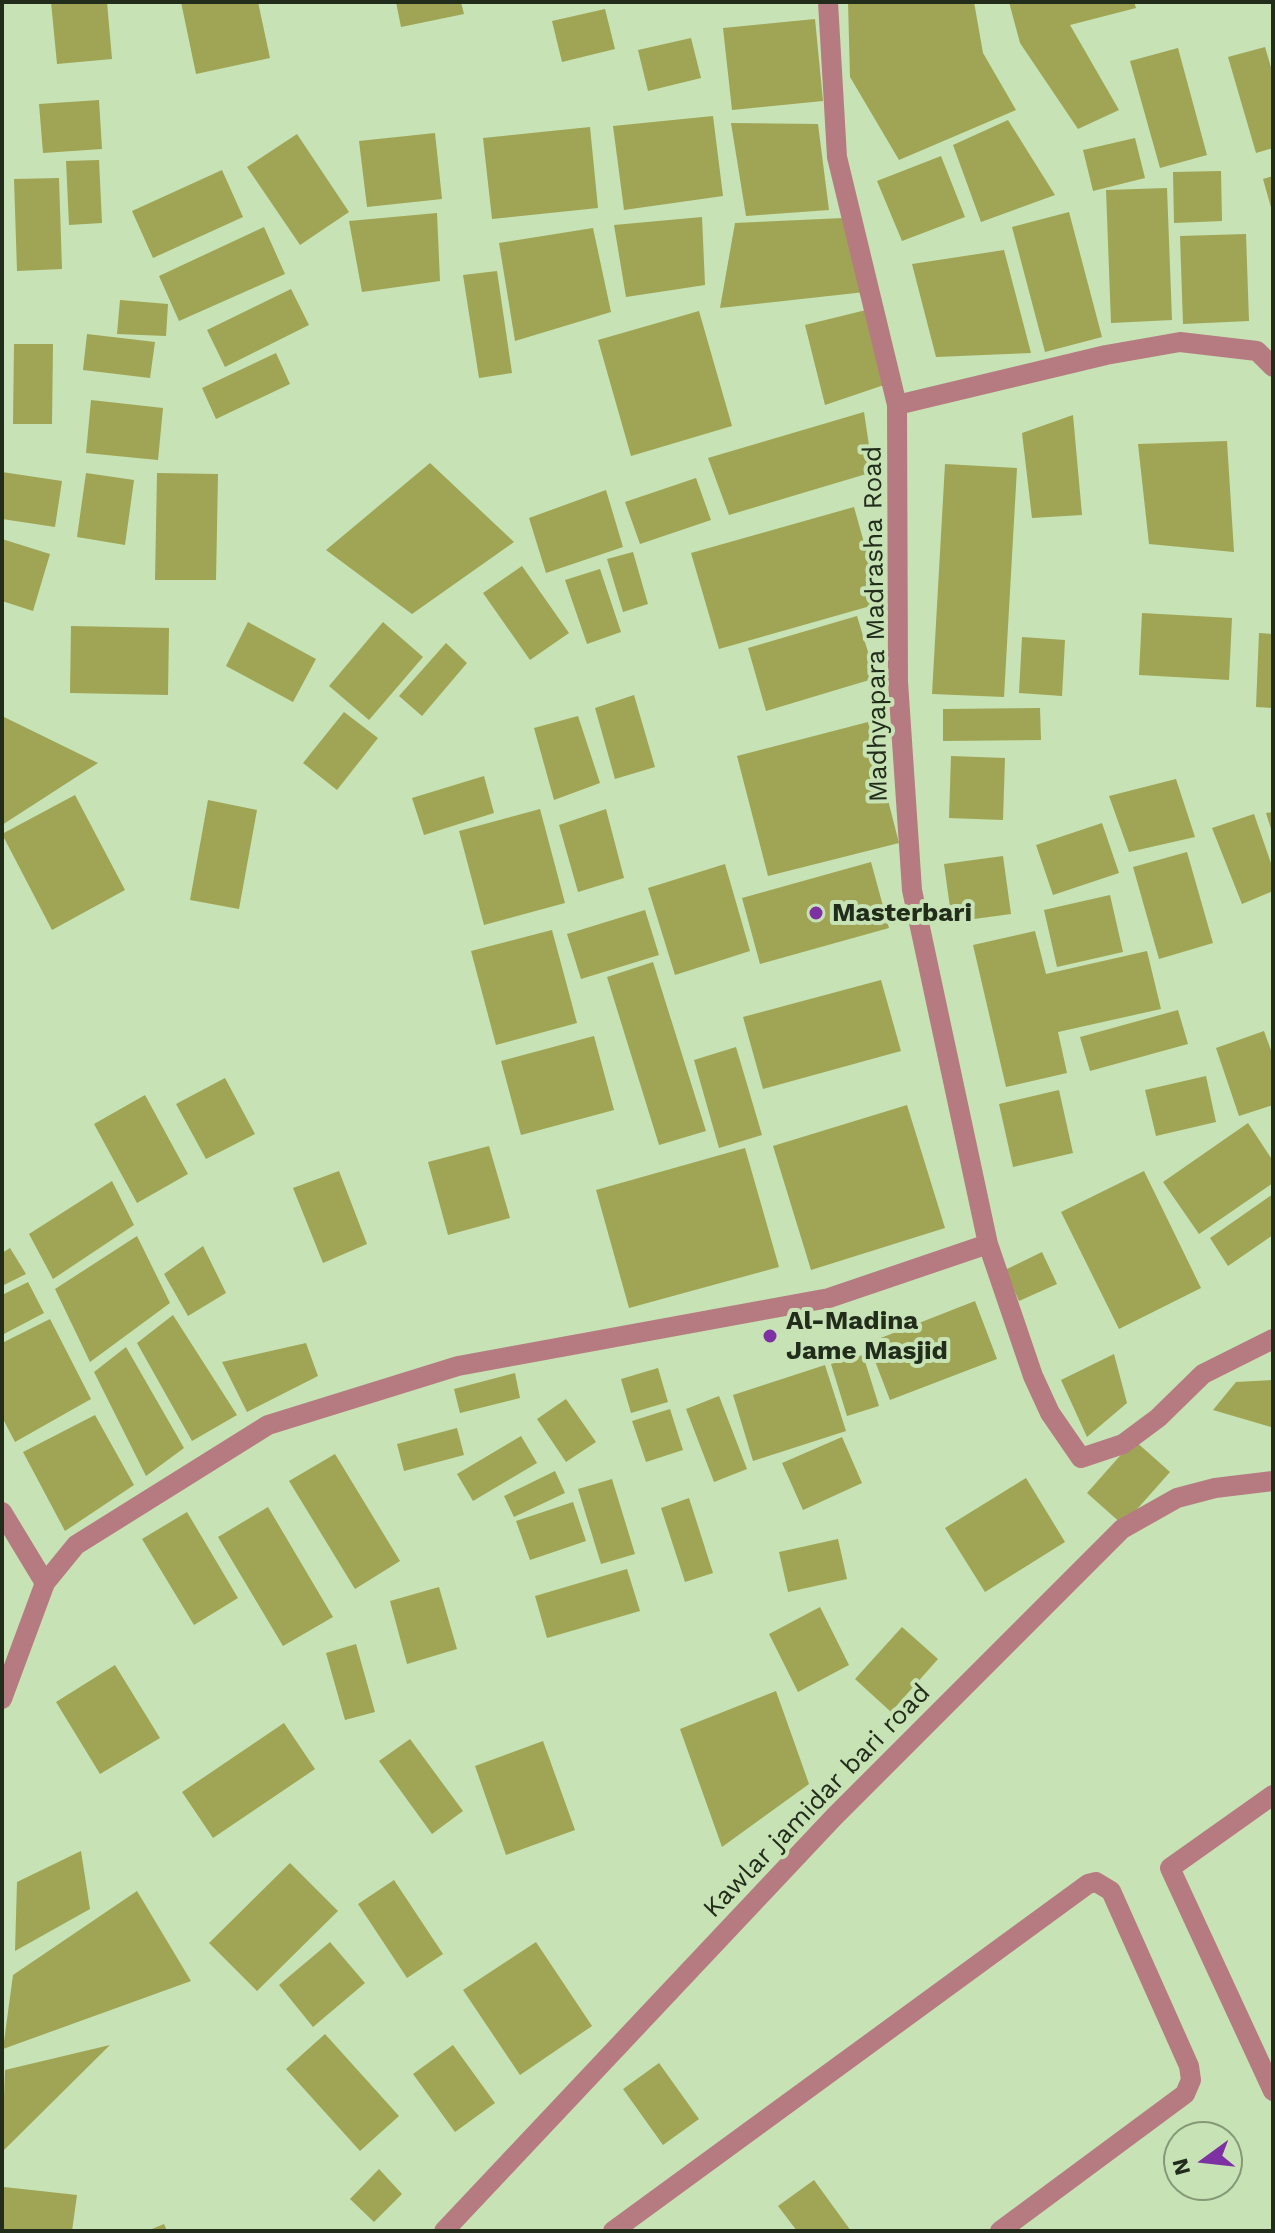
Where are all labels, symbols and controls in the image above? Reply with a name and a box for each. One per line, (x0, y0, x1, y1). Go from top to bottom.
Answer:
street label: Madhyapara Madrasha Road (857, 446, 895, 802)
place label: Masterbari (832, 897, 972, 929)
marker: Masterbari (807, 904, 825, 922)
place label: Al-Madina Jame Masjid (786, 1305, 948, 1366)
marker: Al-Madina Jame Masjid (761, 1327, 779, 1345)
street label: Kawlar jamidar bari road (697, 1678, 937, 1924)
north arrow (1163, 2121, 1243, 2201)
text: N (1167, 2156, 1195, 2178)

